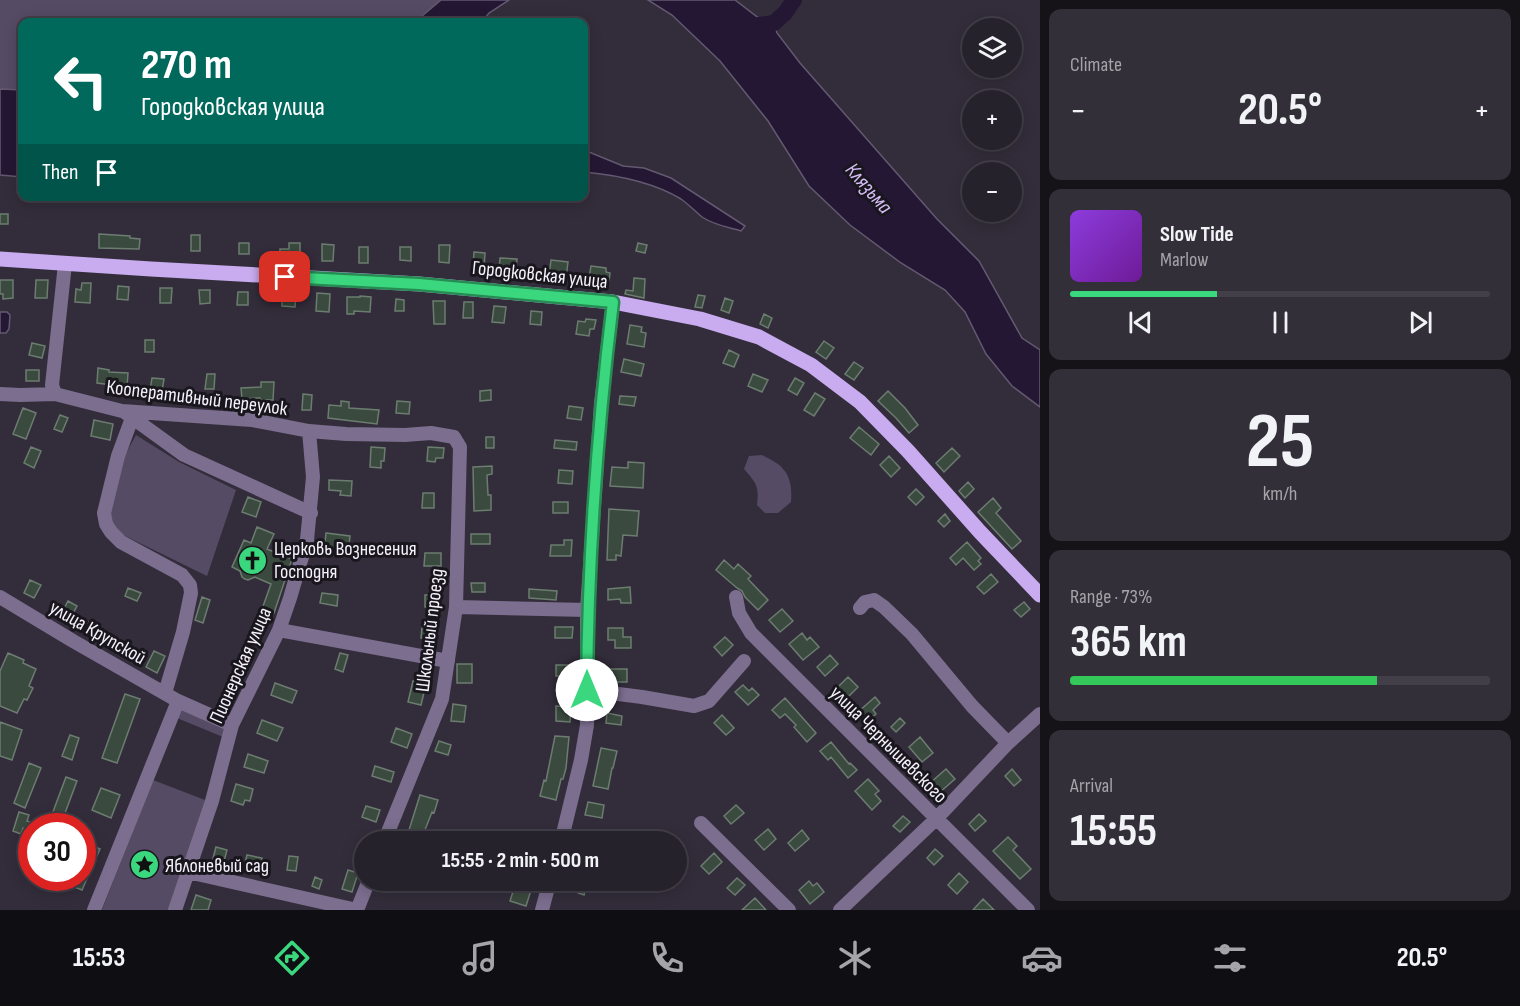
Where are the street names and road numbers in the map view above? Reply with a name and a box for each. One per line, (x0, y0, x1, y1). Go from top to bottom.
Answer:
street label: Городковская улица (471, 256, 609, 294)
street label: Кооперативный переулок (105, 375, 289, 421)
street label: Школьный проезд (411, 567, 449, 693)
street label: улица Крупской (45, 596, 150, 670)
street label: Пионерская улица (205, 604, 277, 727)
street label: улица Чернышевского (825, 681, 952, 808)

